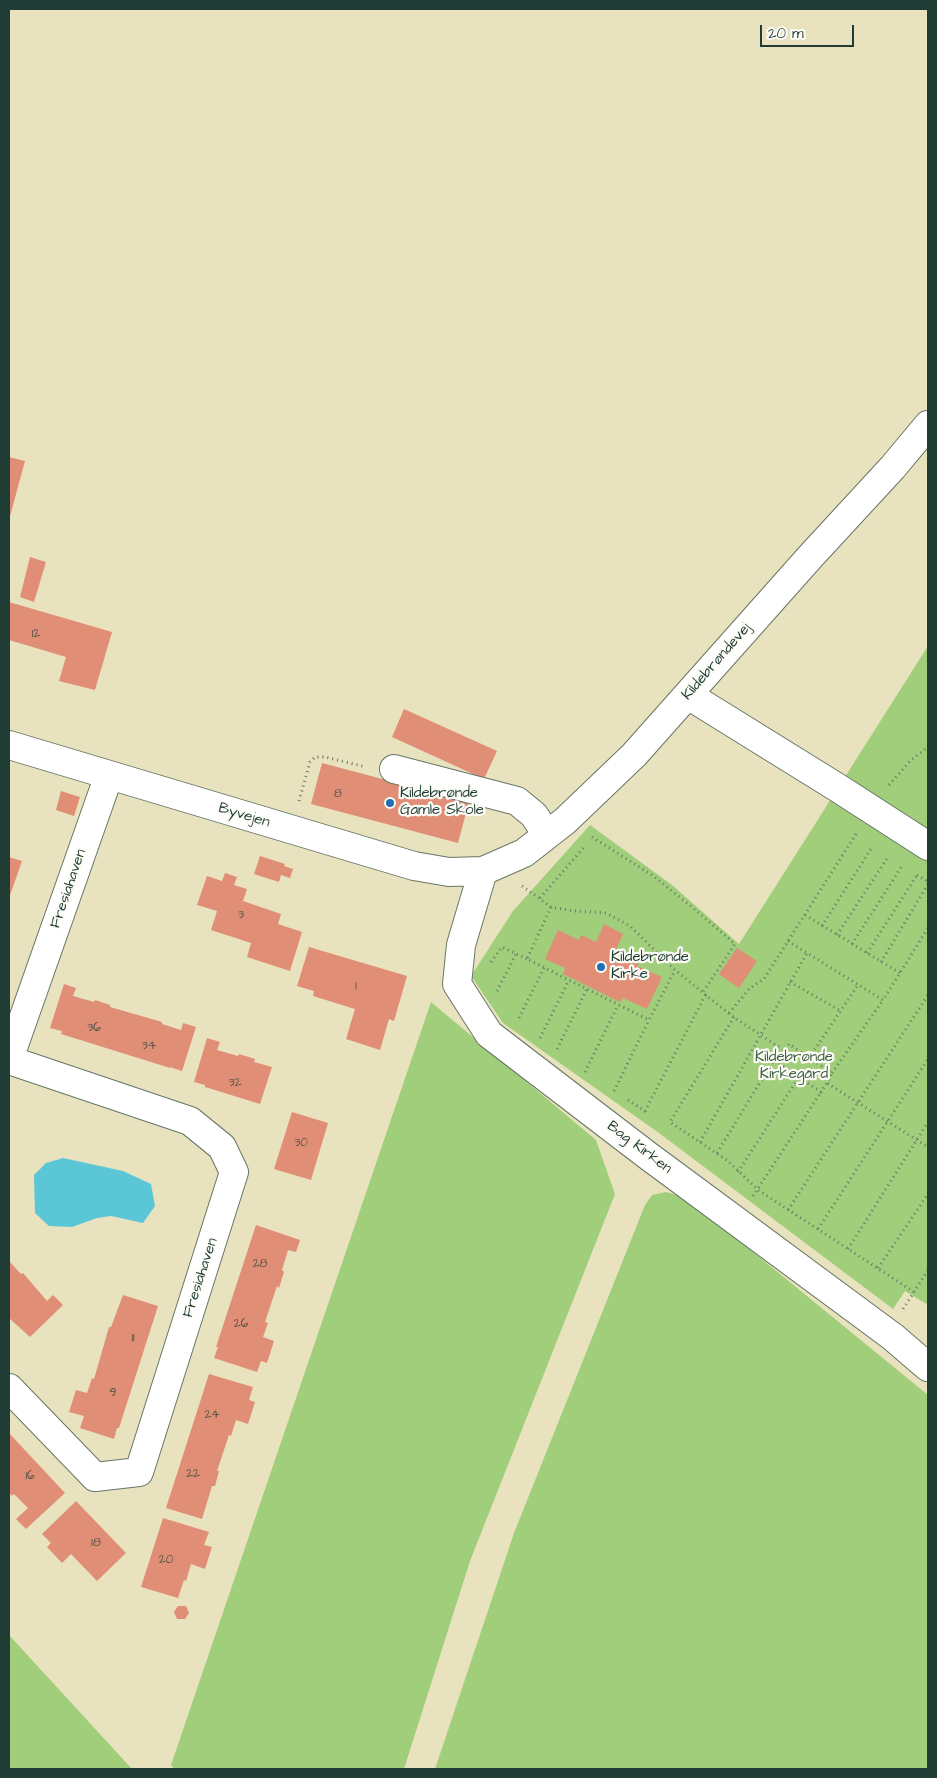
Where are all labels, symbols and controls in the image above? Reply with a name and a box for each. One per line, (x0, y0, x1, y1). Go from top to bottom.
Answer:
scale bar (762, 15, 856, 47)
text: 20 m (768, 23, 804, 44)
street label: Kildebrøndevej (679, 620, 755, 704)
house number: 12 (32, 627, 40, 641)
place label: Kildebrønde Gamle Skole (400, 785, 484, 820)
house number: 8 (334, 787, 342, 801)
marker: Kildebrønde Gamle Skole (384, 797, 396, 809)
street label: Byvejen (216, 800, 272, 832)
street label: Fresiahaven (47, 847, 91, 931)
house number: 3 (238, 908, 244, 922)
place label: Kildebrønde Kirke (611, 949, 689, 984)
marker: Kildebrønde Kirke (595, 961, 607, 973)
house number: 1 (355, 979, 357, 993)
house number: 36 (87, 1021, 101, 1035)
house number: 34 (142, 1039, 156, 1053)
park label: Kildebrønde Kirkegård (755, 1049, 833, 1084)
house number: 32 (229, 1076, 241, 1090)
street label: Bag Kirken (603, 1118, 675, 1178)
house number: 30 (294, 1136, 308, 1150)
street label: Fresiahaven (180, 1236, 222, 1320)
house number: 28 (253, 1257, 267, 1271)
house number: 26 (234, 1317, 248, 1331)
house number: 11 (131, 1331, 135, 1345)
house number: 9 (110, 1386, 116, 1400)
house number: 24 (204, 1408, 220, 1422)
house number: 22 (186, 1467, 200, 1481)
house number: 16 (25, 1469, 35, 1483)
house number: 18 (91, 1536, 101, 1550)
house number: 20 (159, 1553, 173, 1567)

